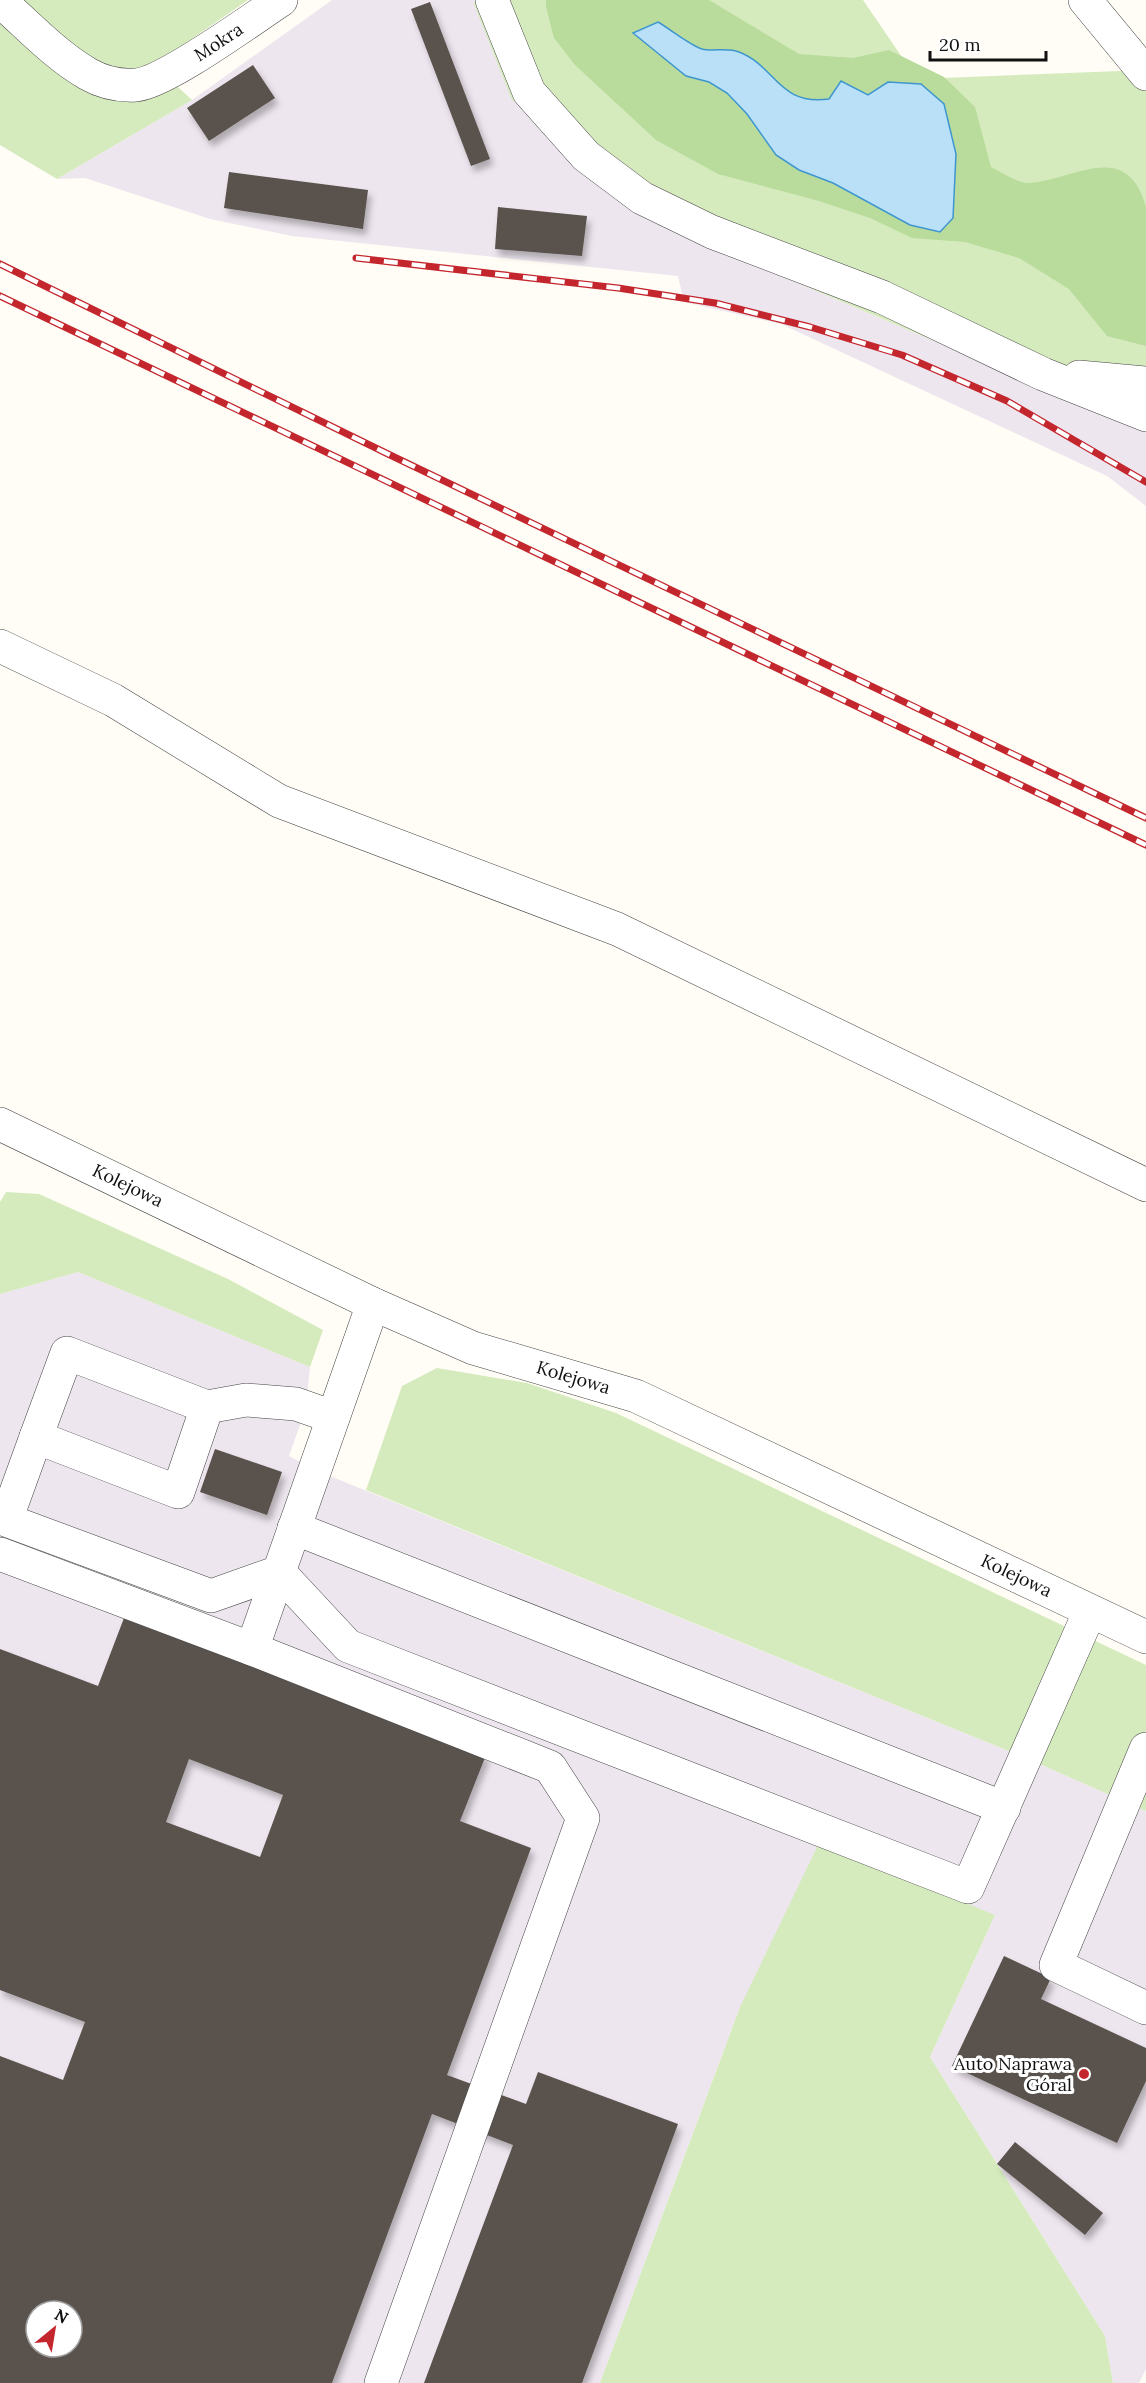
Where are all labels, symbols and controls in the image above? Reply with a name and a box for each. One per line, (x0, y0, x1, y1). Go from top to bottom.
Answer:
street label: Mokra (190, 17, 247, 66)
scale bar (930, 24, 1046, 62)
text: 20 m (939, 33, 981, 56)
street label: Kolejowa (89, 1158, 167, 1212)
street label: Kolejowa (534, 1355, 613, 1399)
street label: Kolejowa (977, 1549, 1056, 1602)
place label: Auto Naprawa Góral (953, 2052, 1072, 2096)
marker: Auto Naprawa Góral (1077, 2067, 1091, 2081)
north arrow (24, 2299, 84, 2359)
text: N (51, 2304, 72, 2328)

